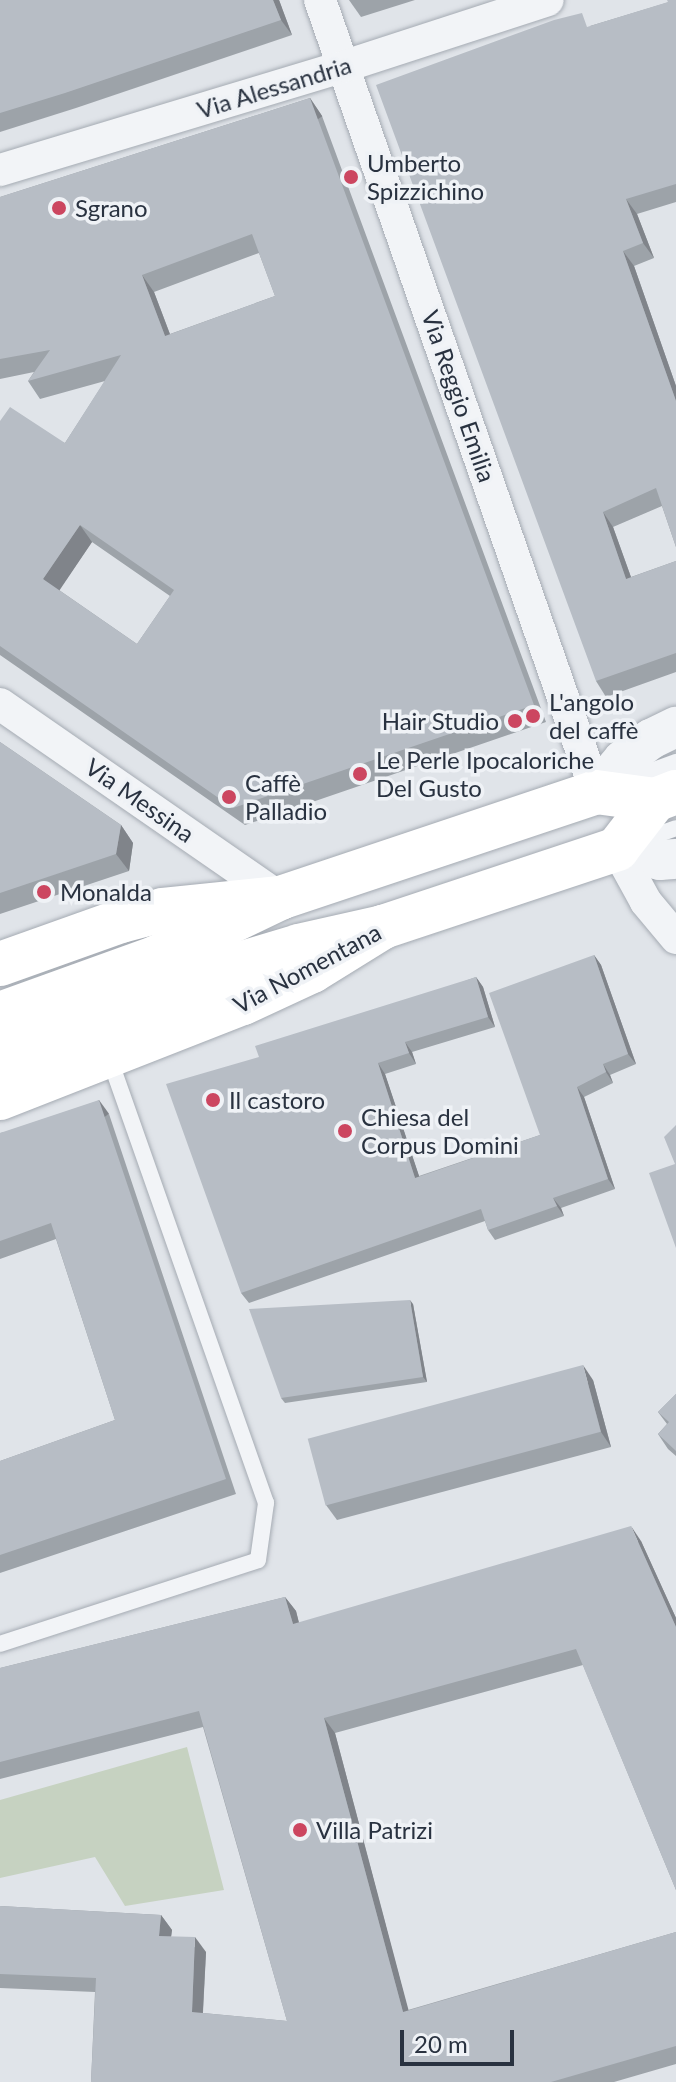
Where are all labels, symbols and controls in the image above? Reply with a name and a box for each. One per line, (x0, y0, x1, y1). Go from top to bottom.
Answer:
street label: Via Alessandria (193, 50, 355, 124)
place label: Umberto Spizzichino (367, 149, 484, 205)
marker: Umberto Spizzichino (342, 168, 360, 186)
place label: Sgrano (75, 194, 148, 222)
marker: Sgrano (50, 199, 68, 217)
street label: Via Reggio Emilia (416, 306, 502, 486)
place label: L'angolo del caffè (549, 688, 638, 744)
place label: Hair Studio (381, 707, 499, 735)
marker: L'angolo del caffè (524, 707, 542, 725)
marker: Hair Studio (506, 712, 524, 730)
place label: Le Perle Ipocaloriche Del Gusto (376, 746, 594, 802)
street label: Via Messina (80, 752, 200, 848)
marker: Le Perle Ipocaloriche Del Gusto (351, 765, 369, 783)
place label: Caffè Palladio (245, 769, 327, 825)
marker: Caffè Palladio (220, 788, 238, 806)
place label: Monalda (60, 878, 152, 906)
marker: Monalda (35, 883, 53, 901)
street label: Via Nomentana (228, 917, 386, 1019)
place label: Il castoro (229, 1086, 325, 1114)
marker: Il castoro (204, 1091, 222, 1109)
place label: Chiesa del Corpus Domini (361, 1103, 519, 1159)
marker: Chiesa del Corpus Domini (336, 1122, 354, 1140)
place label: Villa Patrizi (316, 1816, 433, 1844)
marker: Villa Patrizi (291, 1821, 309, 1839)
scale bar (404, 2014, 518, 2064)
text: 20 m (414, 2029, 468, 2058)

